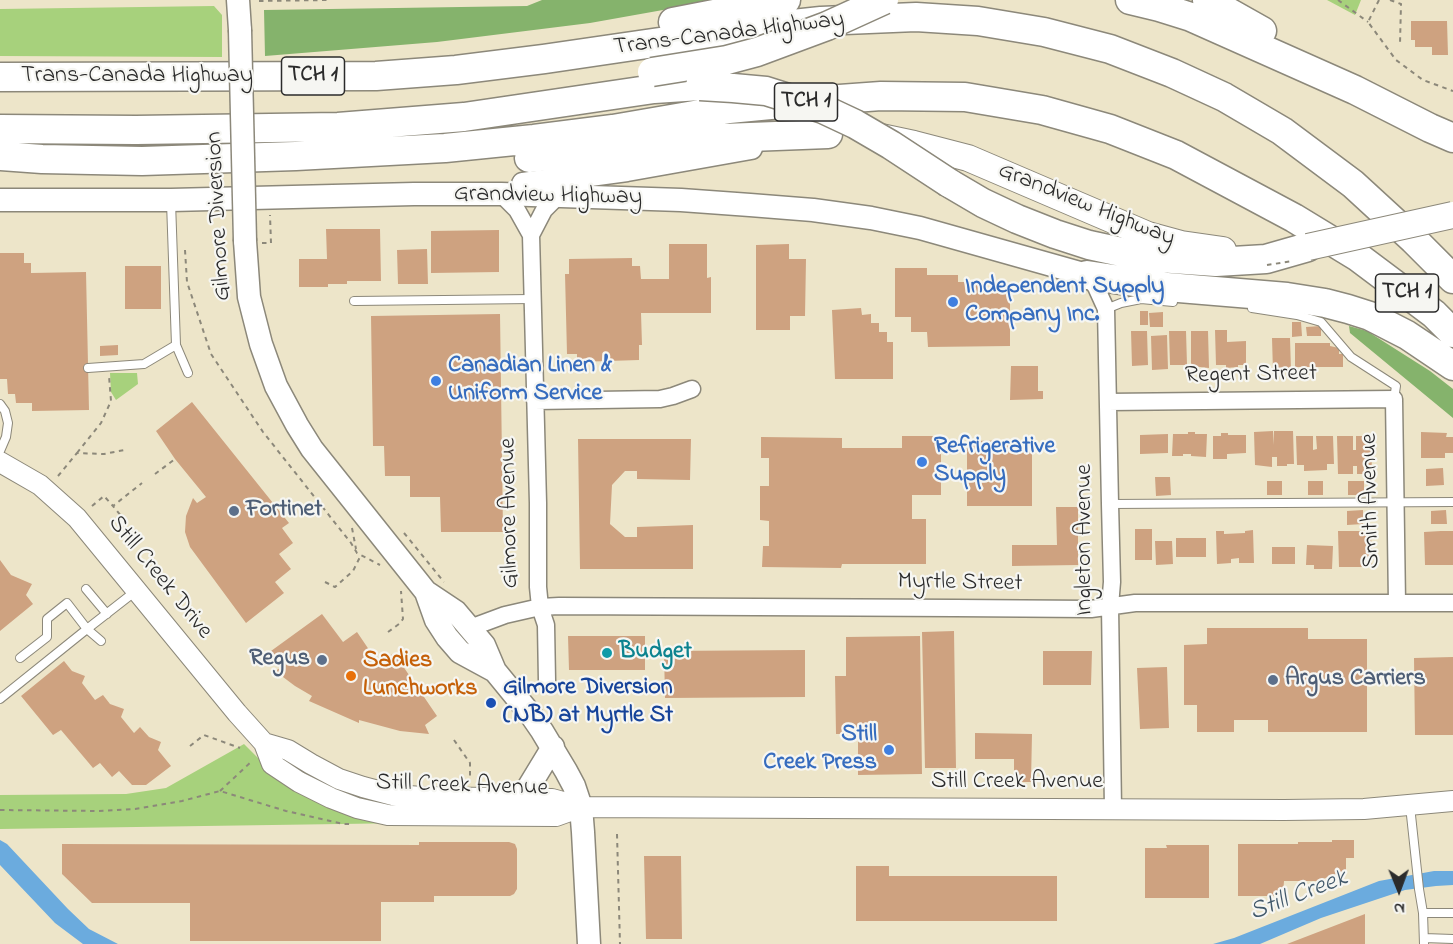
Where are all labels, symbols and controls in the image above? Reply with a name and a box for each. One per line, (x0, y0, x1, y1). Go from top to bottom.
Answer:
street label: Trans-Canada Highway (612, 7, 846, 63)
road number: TCH 1 (282, 57, 344, 95)
street label: Trans-Canada Highway (21, 63, 253, 91)
road number: TCH 1 (774, 83, 838, 121)
street label: Gilmore Diversion (201, 131, 239, 301)
street label: Grandview Highway (993, 157, 1179, 255)
street label: Grandview Highway (454, 181, 642, 213)
place label: Independent Supply Company Inc. (965, 274, 1164, 330)
road number: TCH 1 (1376, 274, 1438, 312)
marker: Independent Supply Company Inc. (946, 295, 960, 309)
place label: Canadian Linen & Uniform Service (448, 353, 612, 409)
street label: Regent Street (1185, 360, 1317, 392)
marker: Canadian Linen & Uniform Service (429, 374, 443, 388)
street label: Smith Avenue (1356, 433, 1388, 569)
place label: Refrigerative Supply (934, 434, 1055, 490)
street label: Gilmore Avenue (495, 438, 527, 588)
marker: Refrigerative Supply (915, 455, 929, 469)
street label: Ingleton Avenue (1072, 464, 1100, 616)
place label: Fortinet (246, 497, 322, 525)
marker: Fortinet (227, 504, 241, 518)
street label: Still Creek Drive (100, 510, 218, 646)
street label: Myrtle Street (897, 569, 1023, 599)
place label: Budget (619, 639, 692, 667)
place label: Regus (249, 646, 310, 674)
marker: Budget (600, 646, 614, 660)
place label: Sadies Lunchworks (363, 648, 478, 704)
marker: Regus (315, 653, 329, 667)
place label: Argus Carriers (1285, 666, 1426, 694)
marker: Sadies Lunchworks (344, 669, 358, 683)
marker: Argus Carriers (1266, 673, 1280, 687)
place label: Gilmore Diversion (NB) at Myrtle St (503, 675, 673, 731)
marker: Gilmore Diversion (NB) at Myrtle St (484, 696, 498, 710)
place label: Still Creek Press (763, 722, 877, 778)
marker: Still Creek Press (882, 743, 896, 757)
street label: Still Creek Avenue (931, 769, 1103, 797)
street label: Still Creek Avenue (375, 770, 549, 804)
north arrow (1369, 860, 1429, 920)
water label: Still Creek (1246, 864, 1352, 930)
text: N (1394, 896, 1405, 920)

